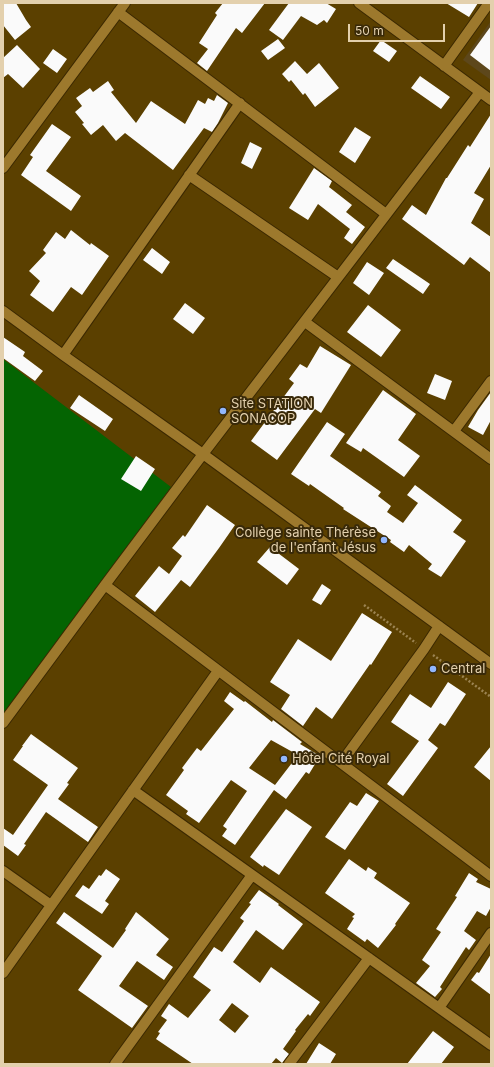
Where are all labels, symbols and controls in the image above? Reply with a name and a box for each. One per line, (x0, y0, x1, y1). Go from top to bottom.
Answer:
scale bar (350, 16, 447, 42)
text: 50 m (355, 23, 384, 38)
place label: Site STATION SONACOP (231, 396, 313, 427)
marker: Site STATION SONACOP (218, 406, 228, 416)
place label: Collège sainte Thérèse de l'enfant Jésus (235, 525, 376, 556)
marker: Collège sainte Thérèse de l'enfant Jésus (379, 535, 389, 545)
place label: Central (441, 661, 485, 677)
marker: Central (428, 664, 438, 674)
place label: Hôtel Cité Royal (292, 751, 389, 767)
marker: Hôtel Cité Royal (279, 754, 289, 764)

